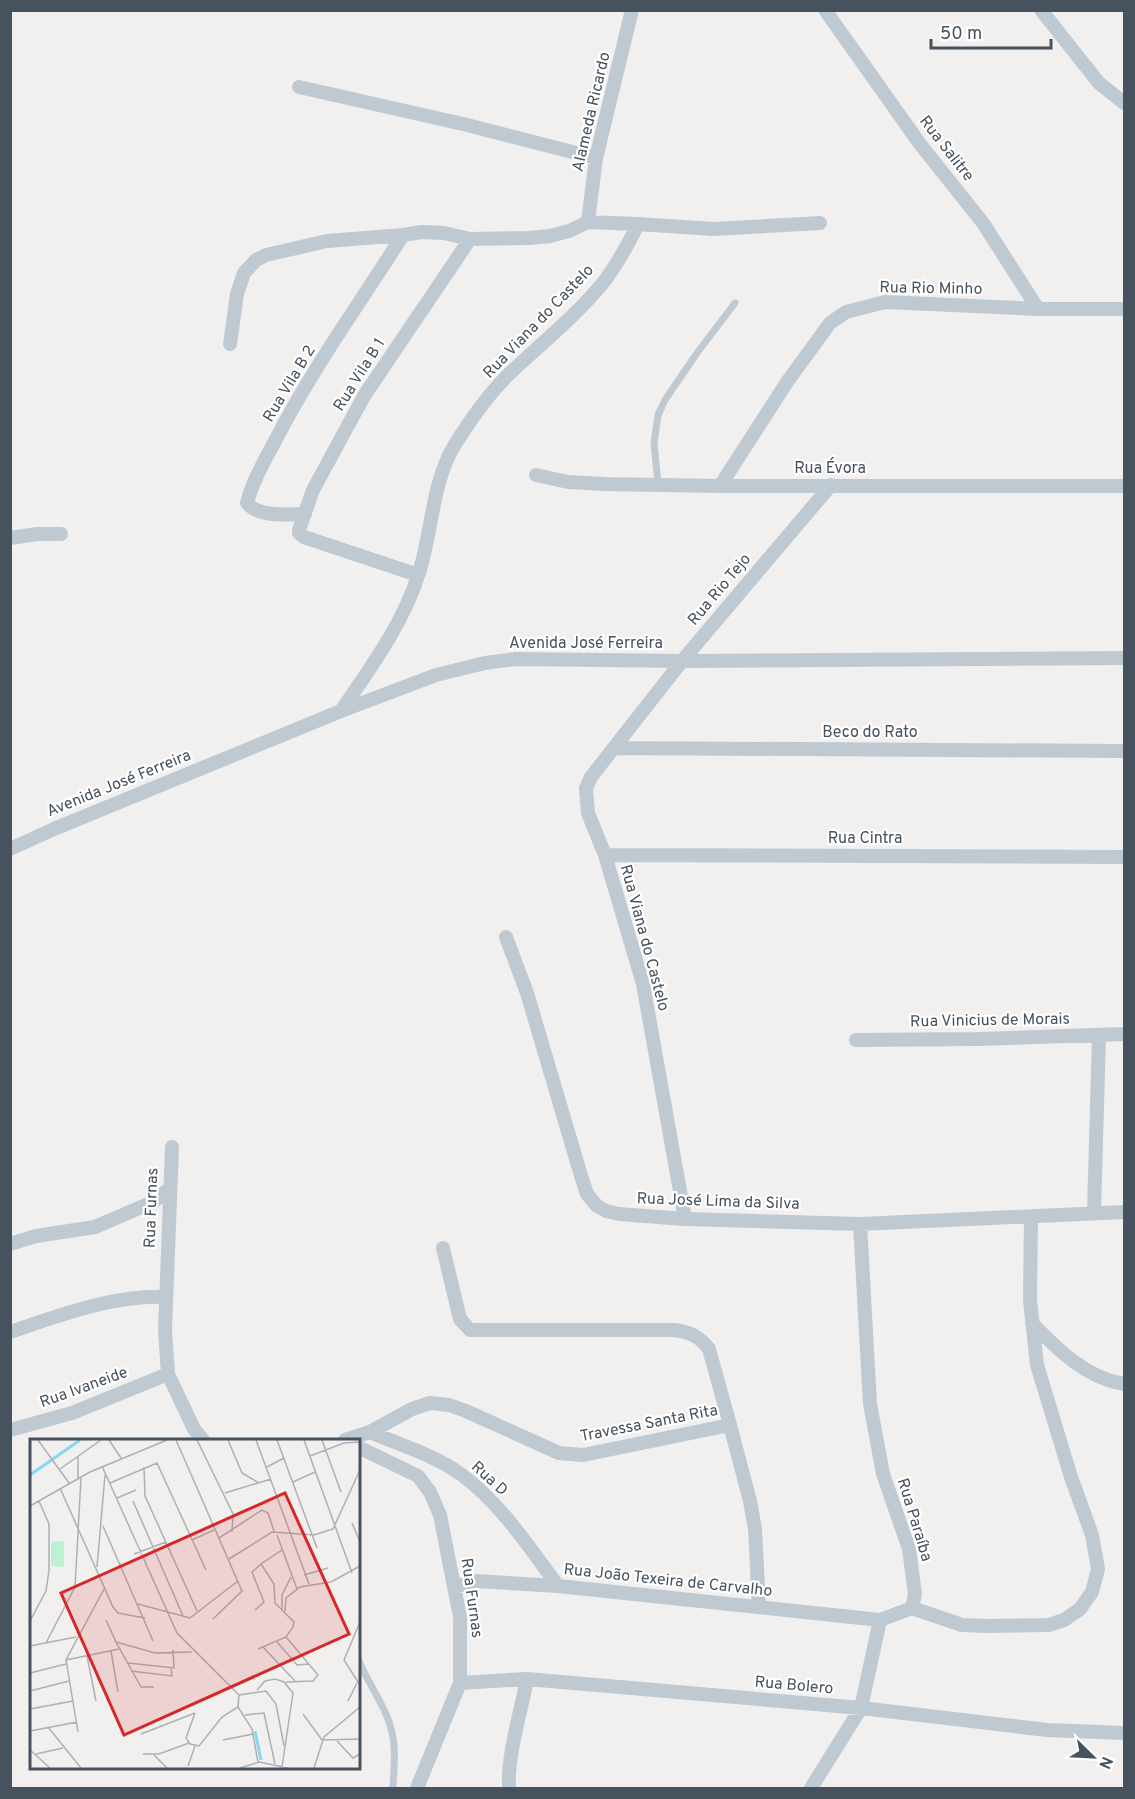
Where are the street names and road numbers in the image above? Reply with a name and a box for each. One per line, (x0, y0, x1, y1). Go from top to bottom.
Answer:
street label: Alameda Ricardo (568, 50, 616, 174)
street label: Rua Salitre (914, 112, 978, 186)
street label: Rua Viana do Castelo (479, 261, 599, 383)
street label: Rua Rio Minho (879, 278, 983, 300)
street label: Rua Vila B 1 (330, 335, 390, 415)
street label: Rua Vila B 2 (259, 342, 321, 426)
street label: Rua Évora (794, 457, 866, 479)
street label: Rua Rio Tejo (684, 550, 756, 630)
street label: Avenida José Ferreira (509, 634, 663, 654)
street label: Beco do Rato (822, 723, 918, 743)
street label: Avenida José Ferreira (44, 746, 194, 822)
street label: Rua Cintra (828, 829, 902, 849)
street label: Rua Viana do Castelo (615, 863, 673, 1014)
street label: Rua Vinicius de Morais (910, 1010, 1070, 1032)
street label: Rua Furnas (141, 1167, 163, 1249)
street label: Rua José Lima da Silva (636, 1189, 800, 1215)
street label: Rua Ivaneide (37, 1363, 131, 1413)
street label: Travessa Santa Rita (578, 1401, 720, 1447)
street label: Rua D (466, 1457, 512, 1501)
street label: Rua Paraíba (892, 1476, 936, 1564)
street label: Rua Furnas (456, 1557, 486, 1639)
street label: Rua João Texeira de Carvalho (563, 1560, 773, 1602)
street label: Rua Bolero (754, 1673, 834, 1699)

